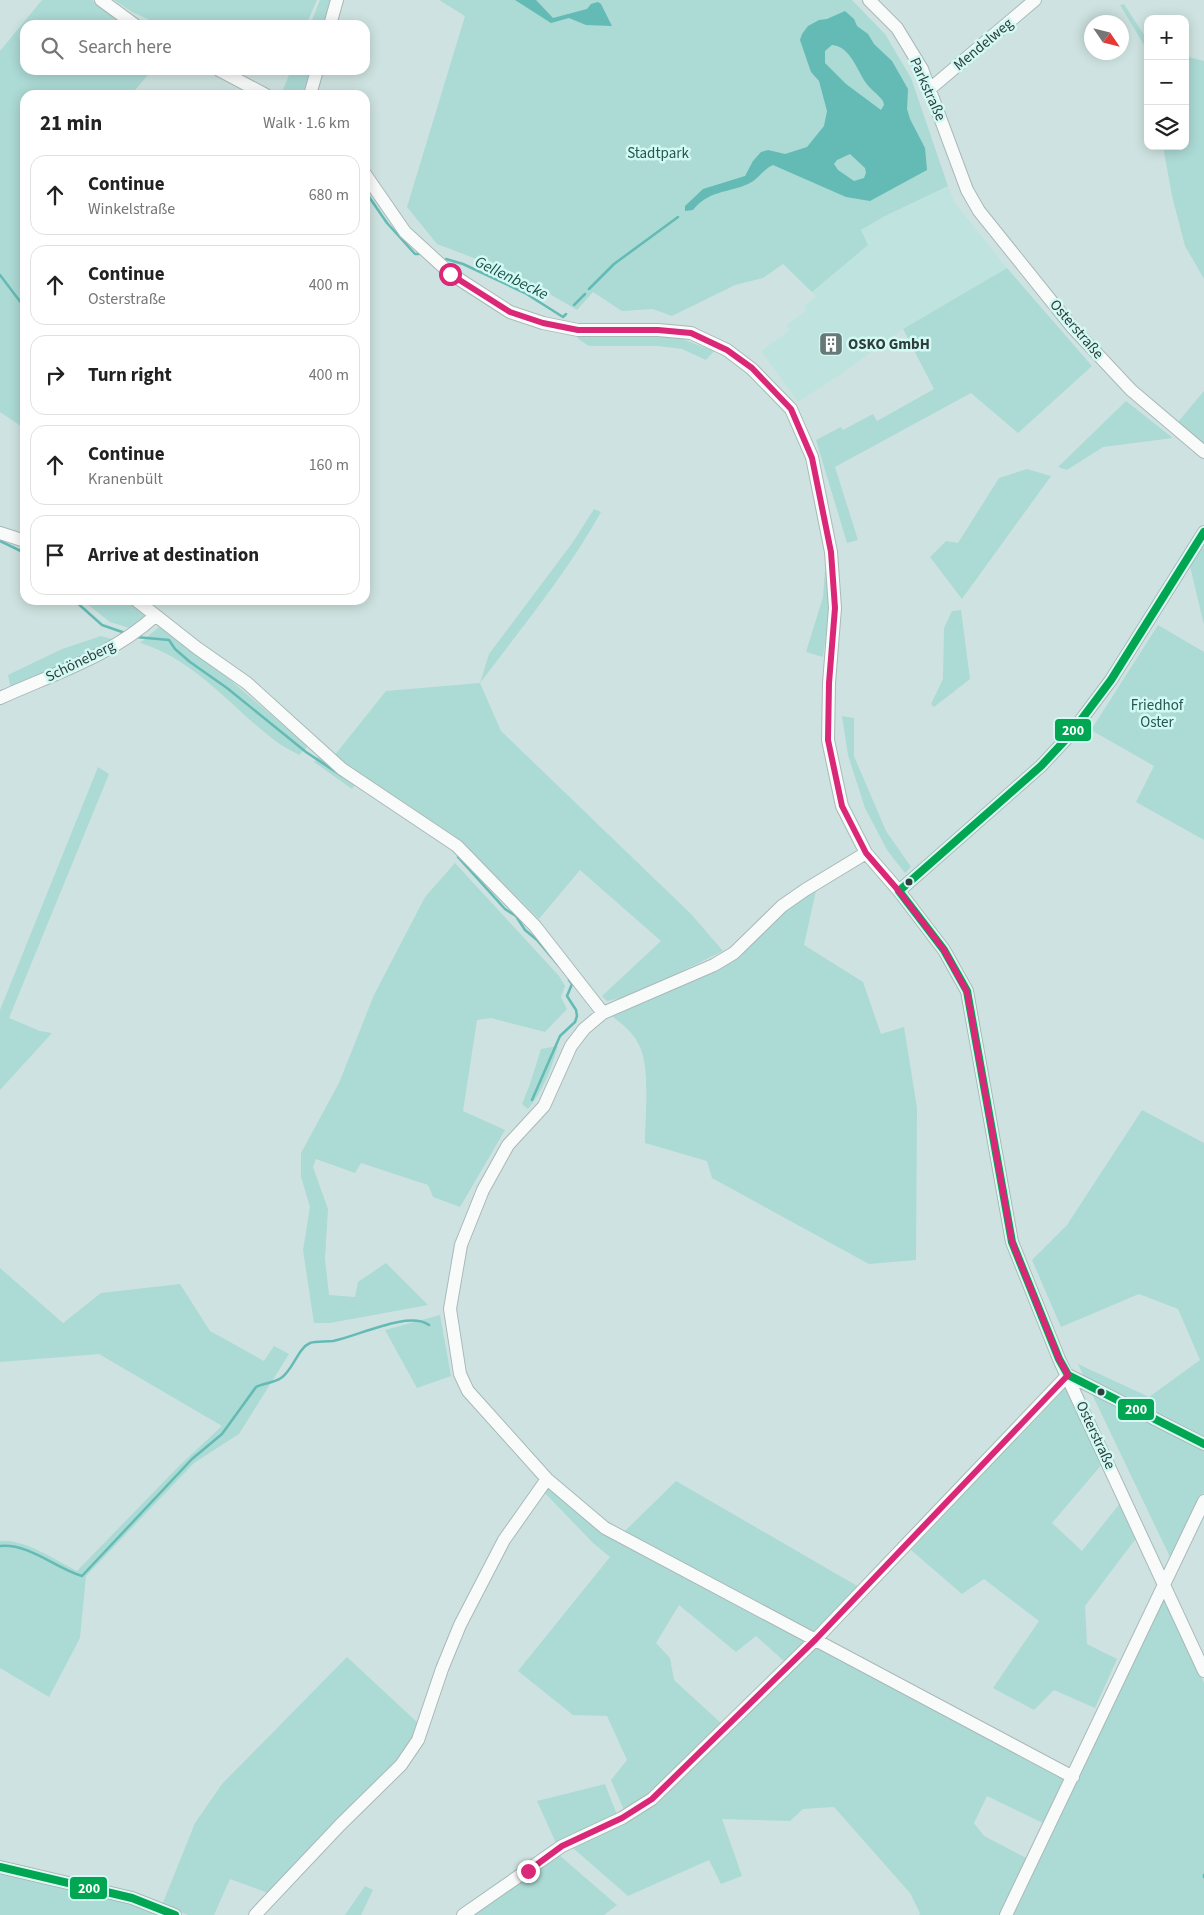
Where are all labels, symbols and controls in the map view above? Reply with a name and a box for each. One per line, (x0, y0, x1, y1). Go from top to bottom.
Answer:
street label: Mendelweg (949, 13, 1018, 75)
north arrow (1084, 15, 1129, 60)
map controls (1144, 15, 1189, 150)
button: + (1144, 15, 1189, 60)
search box (20, 20, 370, 75)
icon: search (38, 34, 66, 62)
text: Search here (78, 34, 172, 61)
street label: Parkstraße (904, 54, 951, 124)
button: − (1144, 60, 1189, 105)
button: layers (1144, 105, 1189, 150)
text: 21 min (40, 108, 102, 138)
text: Walk · 1.6 km (263, 112, 350, 134)
park label: Stadtpark (627, 143, 689, 164)
text: Continue (88, 171, 165, 198)
icon: ahead (41, 181, 69, 209)
text: 680 m (309, 184, 349, 206)
text: Winkelstraße (88, 198, 175, 220)
water label: Gellenbecke (471, 251, 552, 305)
text: Continue (88, 261, 165, 288)
route start (439, 263, 462, 286)
icon: ahead (41, 271, 69, 299)
text: 400 m (309, 274, 349, 296)
text: Osterstraße (88, 288, 166, 310)
street label: Osterstraße (1045, 295, 1108, 364)
building icon: OSKO GmbH (818, 331, 844, 357)
place label: OSKO GmbH (848, 334, 930, 355)
icon: right (41, 361, 69, 389)
text: Turn right (88, 362, 172, 389)
text: 400 m (309, 364, 349, 386)
text: Continue (88, 441, 165, 468)
icon: ahead (41, 451, 69, 479)
text: 160 m (309, 454, 349, 476)
text: Kranenbült (88, 468, 163, 490)
icon: arrive (41, 541, 69, 569)
text: Arrive at destination (88, 542, 259, 569)
street label: Schöneberg (42, 635, 119, 687)
park label: Friedhof Oster (1131, 695, 1184, 733)
line badge: 200 (1054, 718, 1092, 742)
text: 200 (1062, 721, 1084, 741)
unlabelled marker (904, 877, 914, 887)
unlabelled marker (1096, 1387, 1106, 1397)
street label: Osterstraße (1071, 1398, 1120, 1473)
line badge: 200 (1117, 1398, 1155, 1421)
text: 200 (1125, 1400, 1147, 1420)
route end (517, 1860, 540, 1883)
line badge: 200 (69, 1876, 108, 1900)
text: 200 (78, 1879, 100, 1899)

